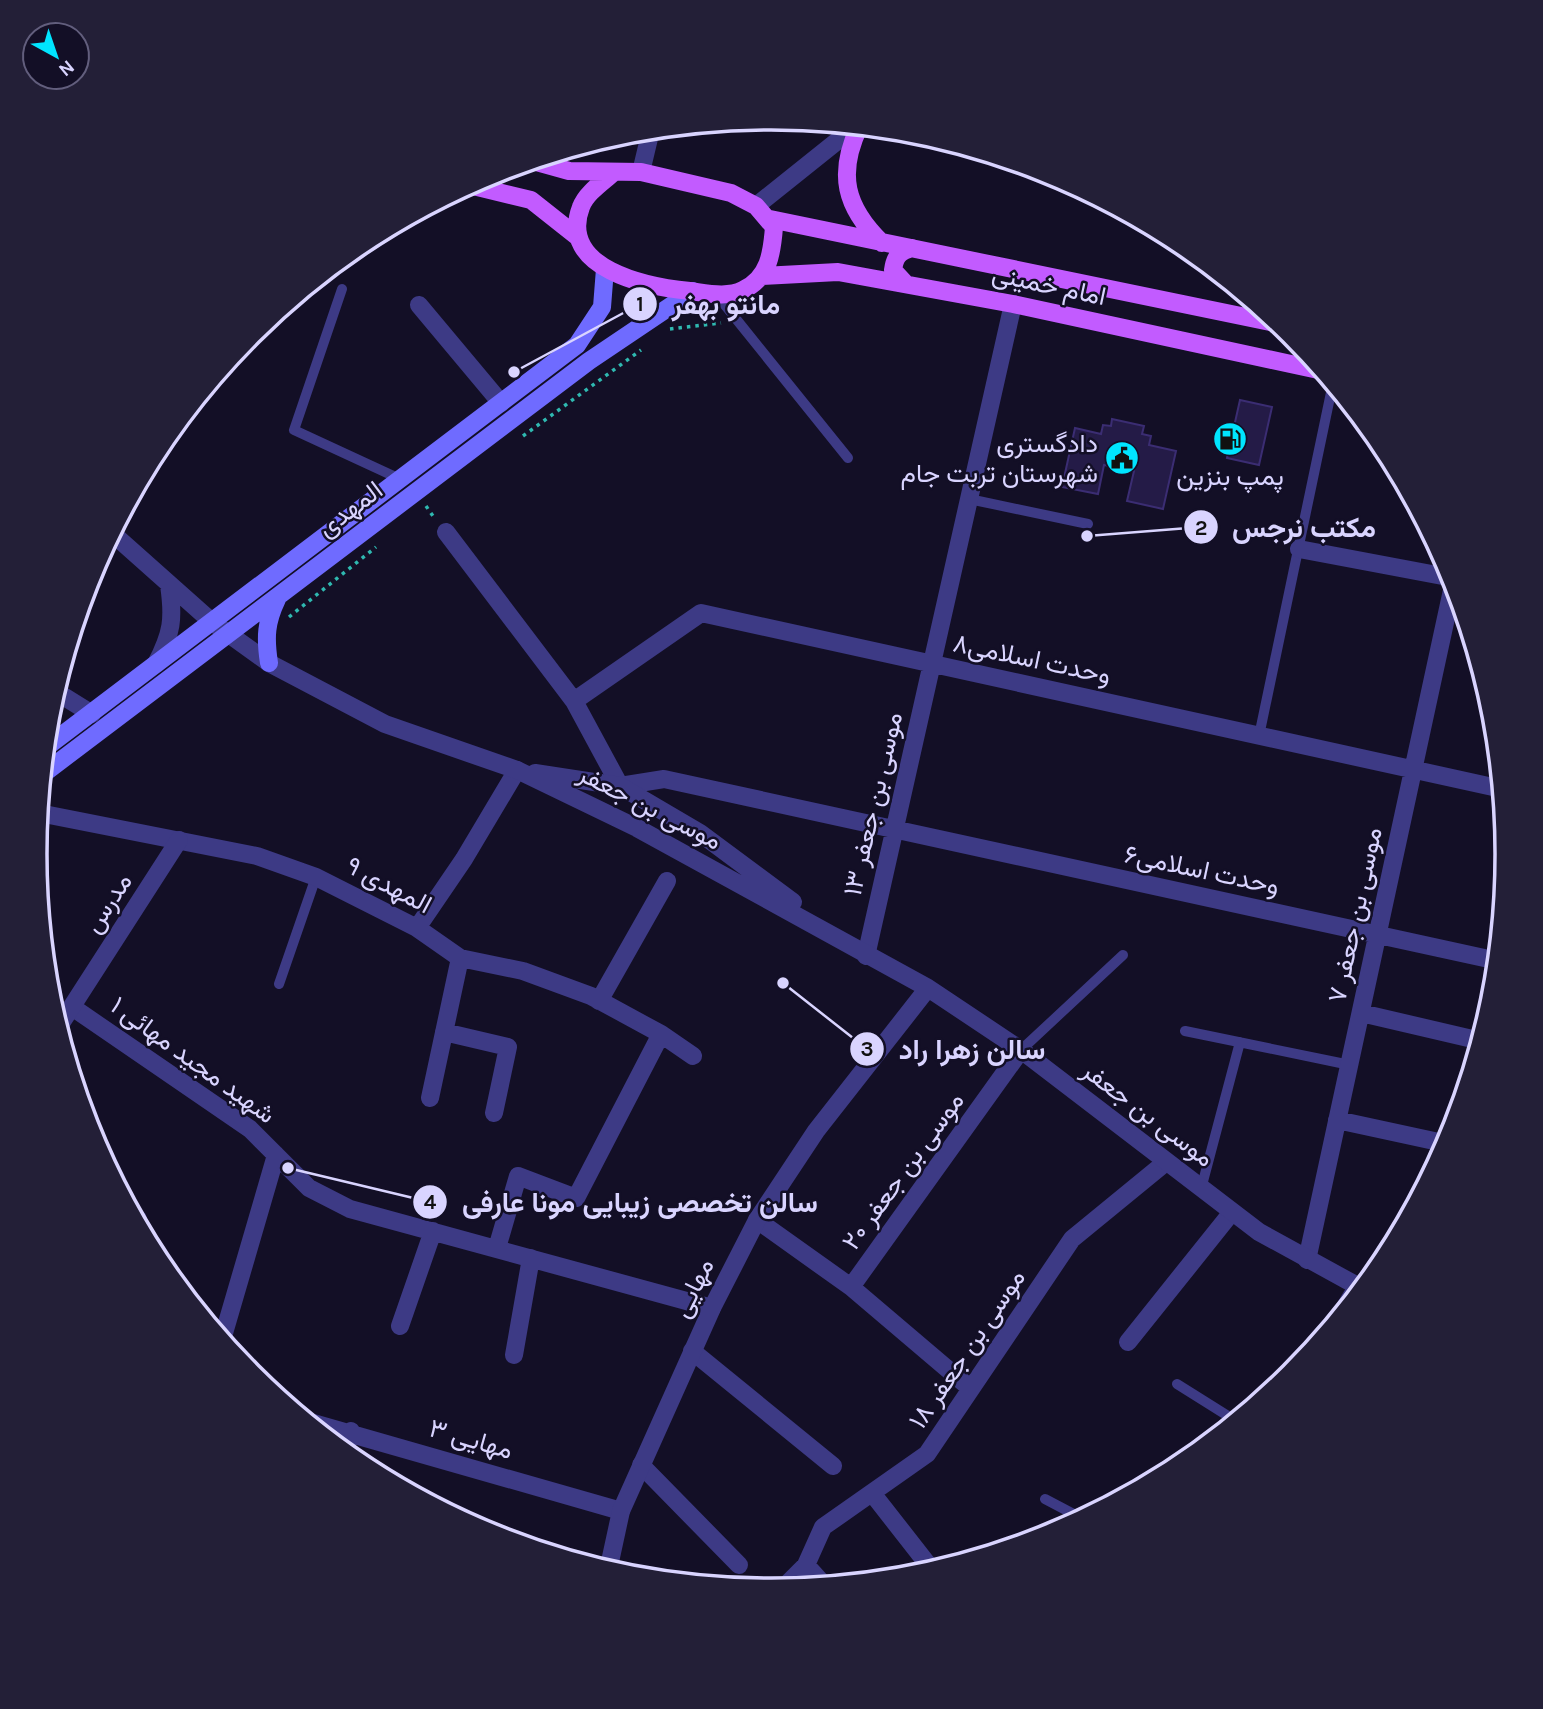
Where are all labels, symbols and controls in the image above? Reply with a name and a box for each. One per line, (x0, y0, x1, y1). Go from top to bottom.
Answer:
north arrow (21, 21, 91, 91)
text: N (54, 55, 79, 81)
street label: امام خمینی (989, 258, 1109, 313)
callout: مانتو بهفر (623, 279, 794, 328)
text: مانتو بهفر (671, 288, 780, 322)
text: 1 (636, 292, 644, 316)
fuel station icon: پمپ بنزین (1211, 420, 1249, 458)
place label: دادگستری شهرستان تربت جام (900, 428, 1098, 490)
public building icon: دادگستری شهرستان تربت جام (1103, 439, 1141, 477)
place label: پمپ بنزین (1176, 461, 1284, 494)
street label: المهدی (311, 474, 389, 544)
callout: مكتب نرجس (1183, 503, 1390, 552)
text: مكتب نرجس (1232, 511, 1376, 545)
text: 2 (1195, 516, 1207, 540)
street label: وحدت اسلامی۸ (950, 627, 1114, 691)
street label: موسی بن جعفر ۱۳ (837, 709, 909, 899)
street label: موسی بن جعفر (572, 757, 727, 856)
street label: موسی بن جعفر ۷ (1321, 825, 1389, 1005)
street label: وحدت اسلامی۶ (1122, 838, 1282, 902)
street label: المهدی ۹ (341, 850, 437, 920)
street label: مدرس (77, 867, 139, 939)
street label: شهید مجید مهائی ۱ (105, 990, 281, 1130)
callout: سالن زهرا راد (849, 1024, 1059, 1073)
text: سالن زهرا راد (899, 1033, 1045, 1067)
text: 3 (860, 1037, 874, 1061)
street label: موسی بن جعفر (1075, 1054, 1220, 1174)
street label: موسی بن جعفر ۲۰ (835, 1086, 971, 1256)
callout: سالن تخصصی زیبایی مونا عارفی (413, 1178, 832, 1227)
text: سالن تخصصی زیبایی مونا عارفی (462, 1186, 818, 1220)
text: 4 (424, 1190, 437, 1214)
street label: مهایی (665, 1253, 721, 1323)
street label: موسی بن جعفر ۱۸ (902, 1263, 1032, 1435)
street label: مهایی ۳ (426, 1412, 516, 1466)

